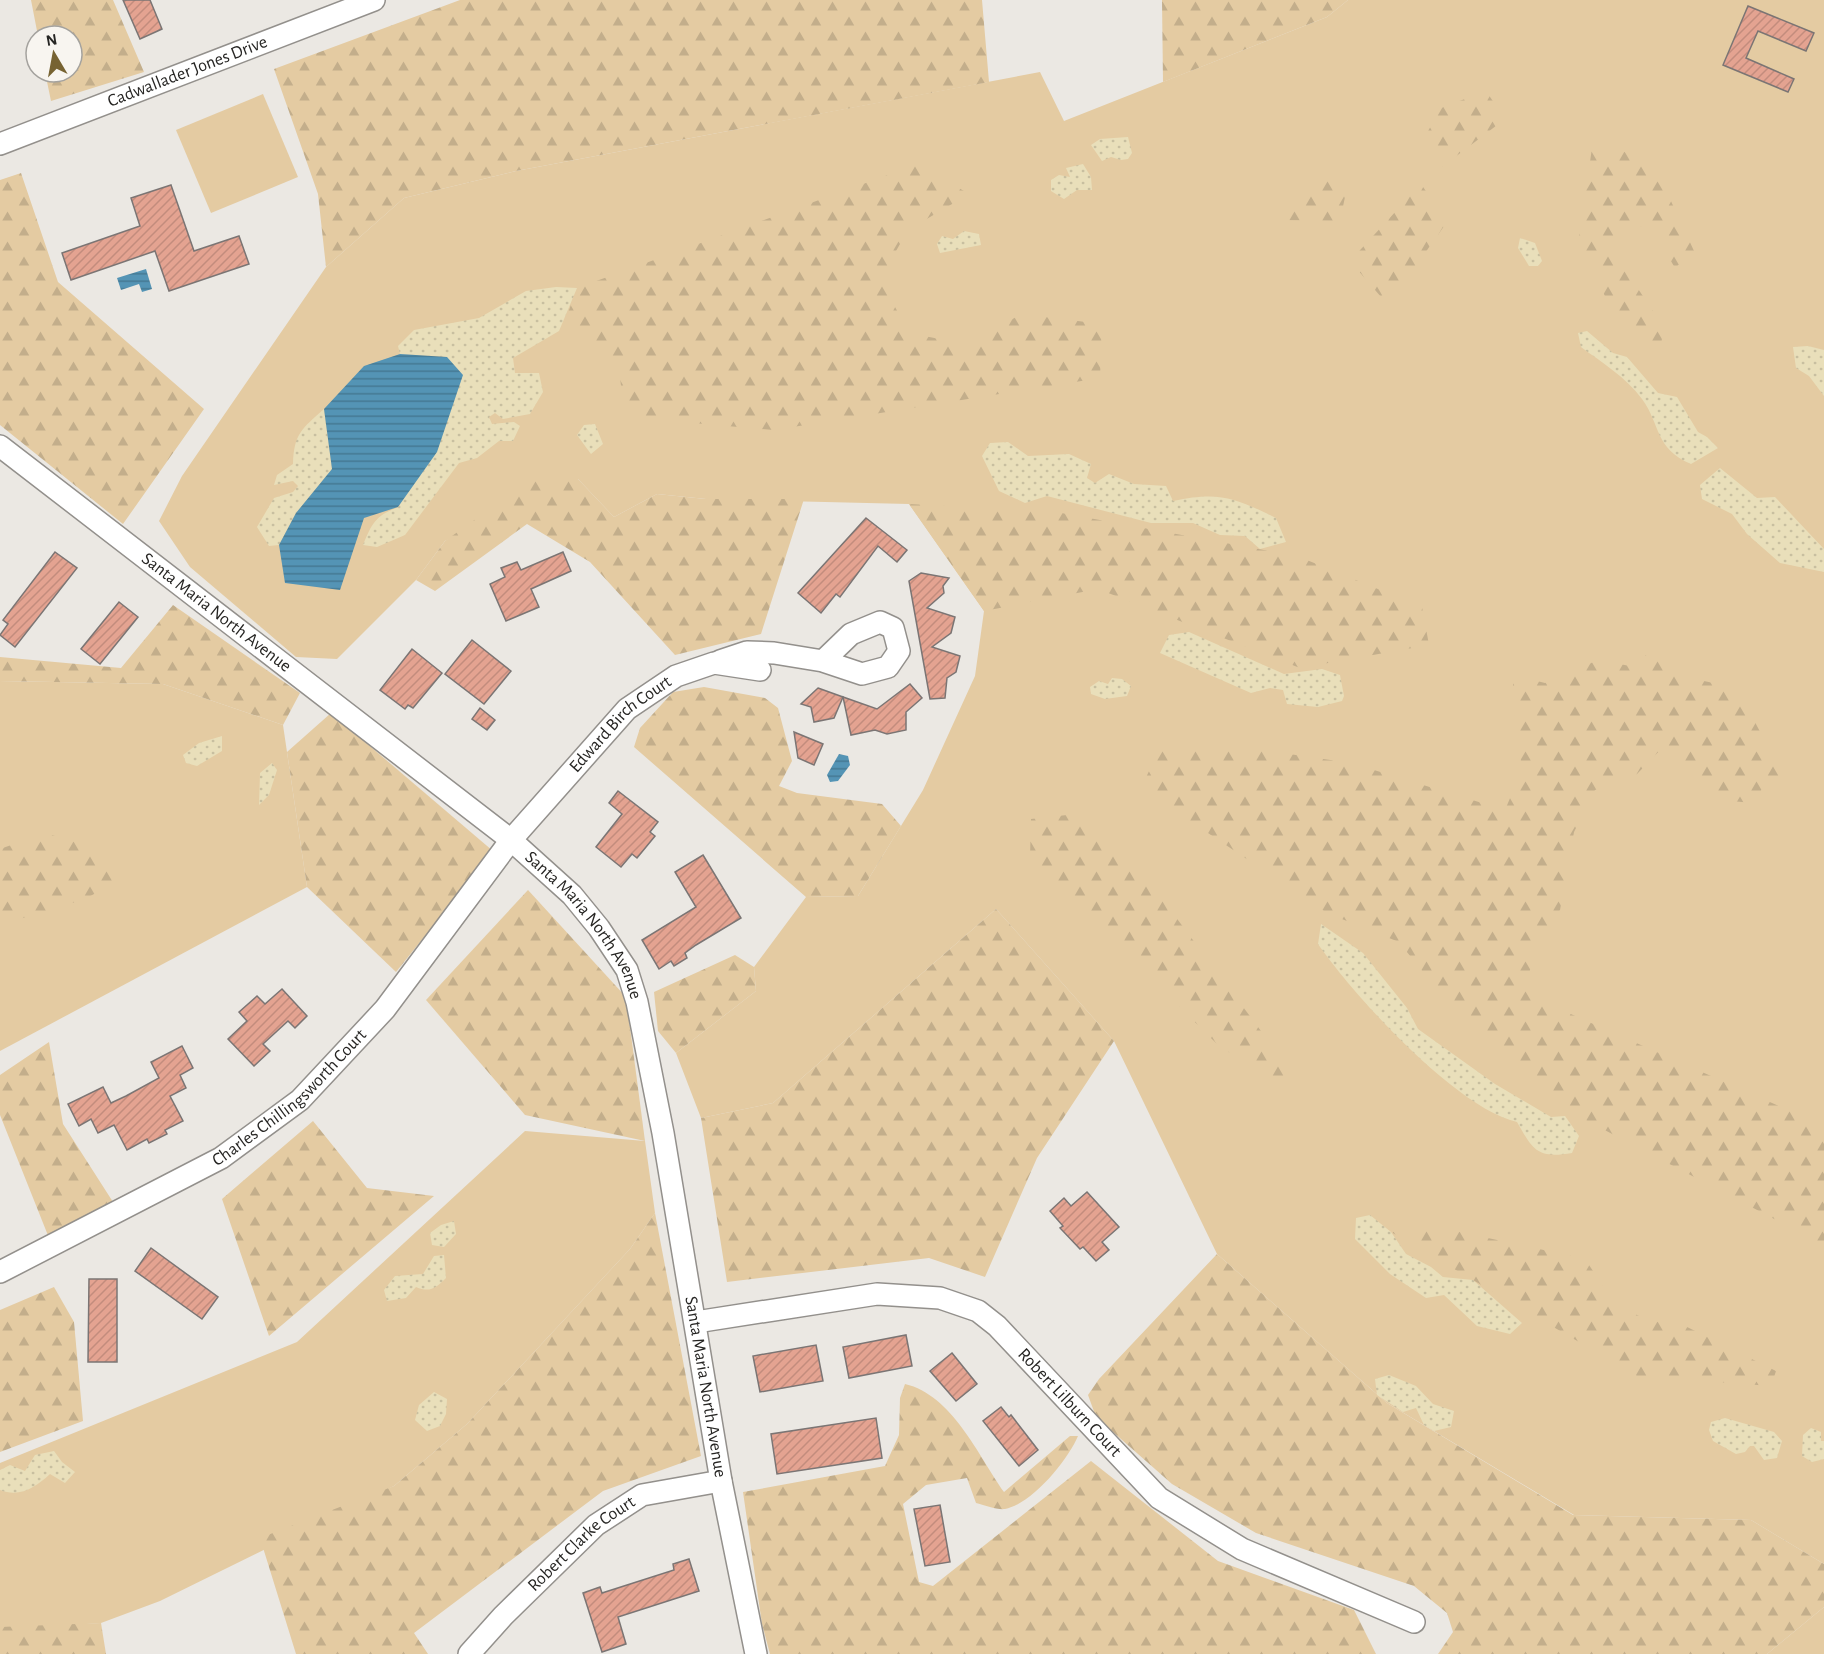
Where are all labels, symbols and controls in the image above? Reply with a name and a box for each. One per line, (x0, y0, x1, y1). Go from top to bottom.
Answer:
north arrow (24, 24, 84, 84)
text: N (45, 31, 58, 49)
street label: Cadwallader Jones Drive (105, 33, 270, 111)
street label: Santa Maria North Avenue (138, 550, 294, 676)
street label: Edward Birch Court (566, 673, 675, 776)
street label: Santa Maria North Avenue (521, 848, 645, 1001)
street label: Charles Chillingsworth Court (210, 1026, 370, 1170)
street label: Santa Maria North Avenue (681, 1295, 729, 1479)
street label: Robert Lilburn Court (1014, 1345, 1124, 1461)
street label: Robert Clarke Court (525, 1493, 639, 1595)

